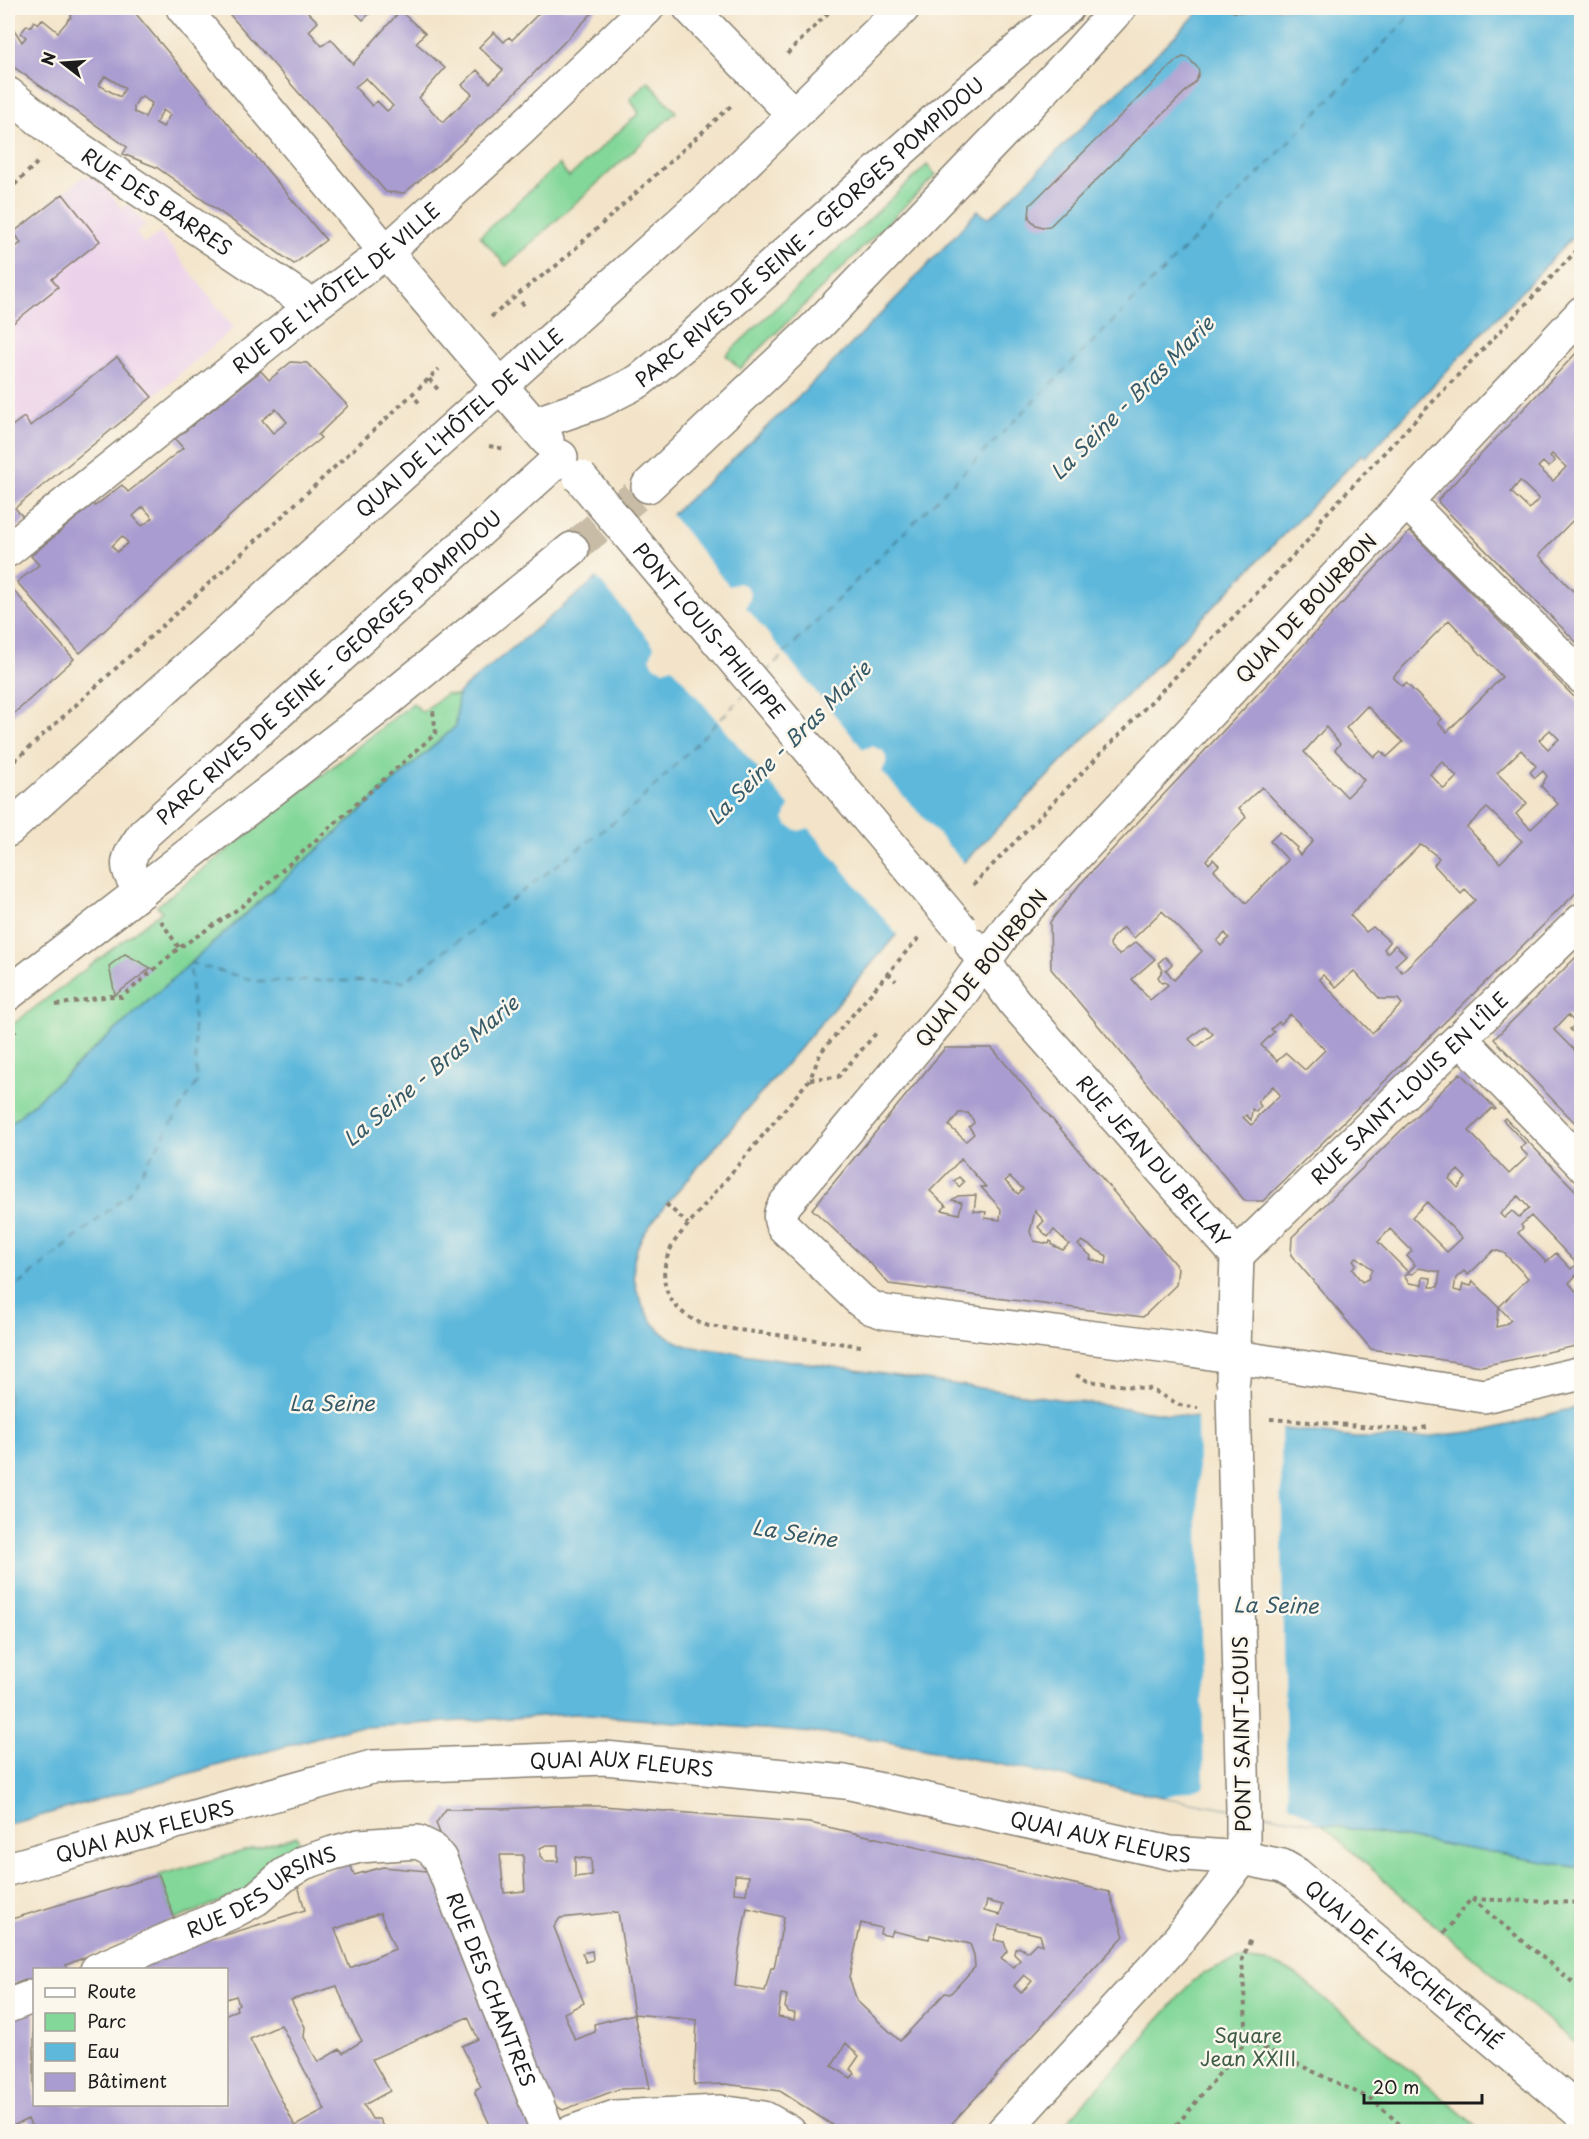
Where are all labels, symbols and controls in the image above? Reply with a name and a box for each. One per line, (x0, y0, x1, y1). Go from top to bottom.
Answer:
north arrow (33, 33, 93, 93)
text: N (34, 49, 61, 68)
street label: PARC RIVES DE SEINE - GEORGES POMPIDOU (628, 70, 990, 394)
street label: RUE DES BARRES (76, 140, 239, 263)
street label: RUE DE L'HÔTEL DE VILLE (225, 195, 447, 380)
water label: La Seine - Bras Marie (1042, 306, 1222, 486)
street label: QUAI DE L'HÔTEL DE VILLE (349, 321, 570, 524)
street label: PARC RIVES DE SEINE - GEORGES POMPIDOU (149, 503, 508, 831)
street label: QUAI DE BOURBON (1228, 526, 1384, 690)
street label: PONT LOUIS-PHILIPPE (626, 536, 793, 725)
water label: La Seine - Bras Marie (699, 651, 879, 831)
street label: QUAI DE BOURBON (908, 883, 1054, 1053)
street label: RUE SAINT-LOUIS EN L'ÎLE (1303, 984, 1515, 1191)
water label: La Seine - Bras Marie (335, 986, 526, 1153)
street label: RUE JEAN DU BELLAY (1070, 1068, 1238, 1253)
water label: La Seine (289, 1386, 376, 1418)
water label: La Seine (750, 1509, 841, 1555)
water label: La Seine (1233, 1587, 1320, 1621)
street label: PONT SAINT-LOUIS (1224, 1636, 1258, 1832)
street label: QUAI AUX FLEURS (529, 1743, 715, 1784)
street label: QUAI AUX FLEURS (52, 1791, 237, 1870)
street label: QUAI AUX FLEURS (1007, 1803, 1192, 1869)
street label: RUE DES URSINS (181, 1838, 340, 1945)
street label: QUAI DE L'ARCHEVÊCHÉ (1299, 1873, 1509, 2056)
street label: RUE DES CHANTRES (439, 1887, 544, 2091)
legend (33, 1968, 228, 2106)
text: Route (87, 1977, 137, 2004)
text: Parc (87, 2007, 126, 2034)
park label: Square Jean XXIII (1200, 2020, 1296, 2073)
text: Eau (87, 2037, 119, 2064)
text: Bâtiment (87, 2067, 167, 2094)
scale bar (1364, 2067, 1482, 2105)
text: 20 m (1373, 2073, 1419, 2100)

